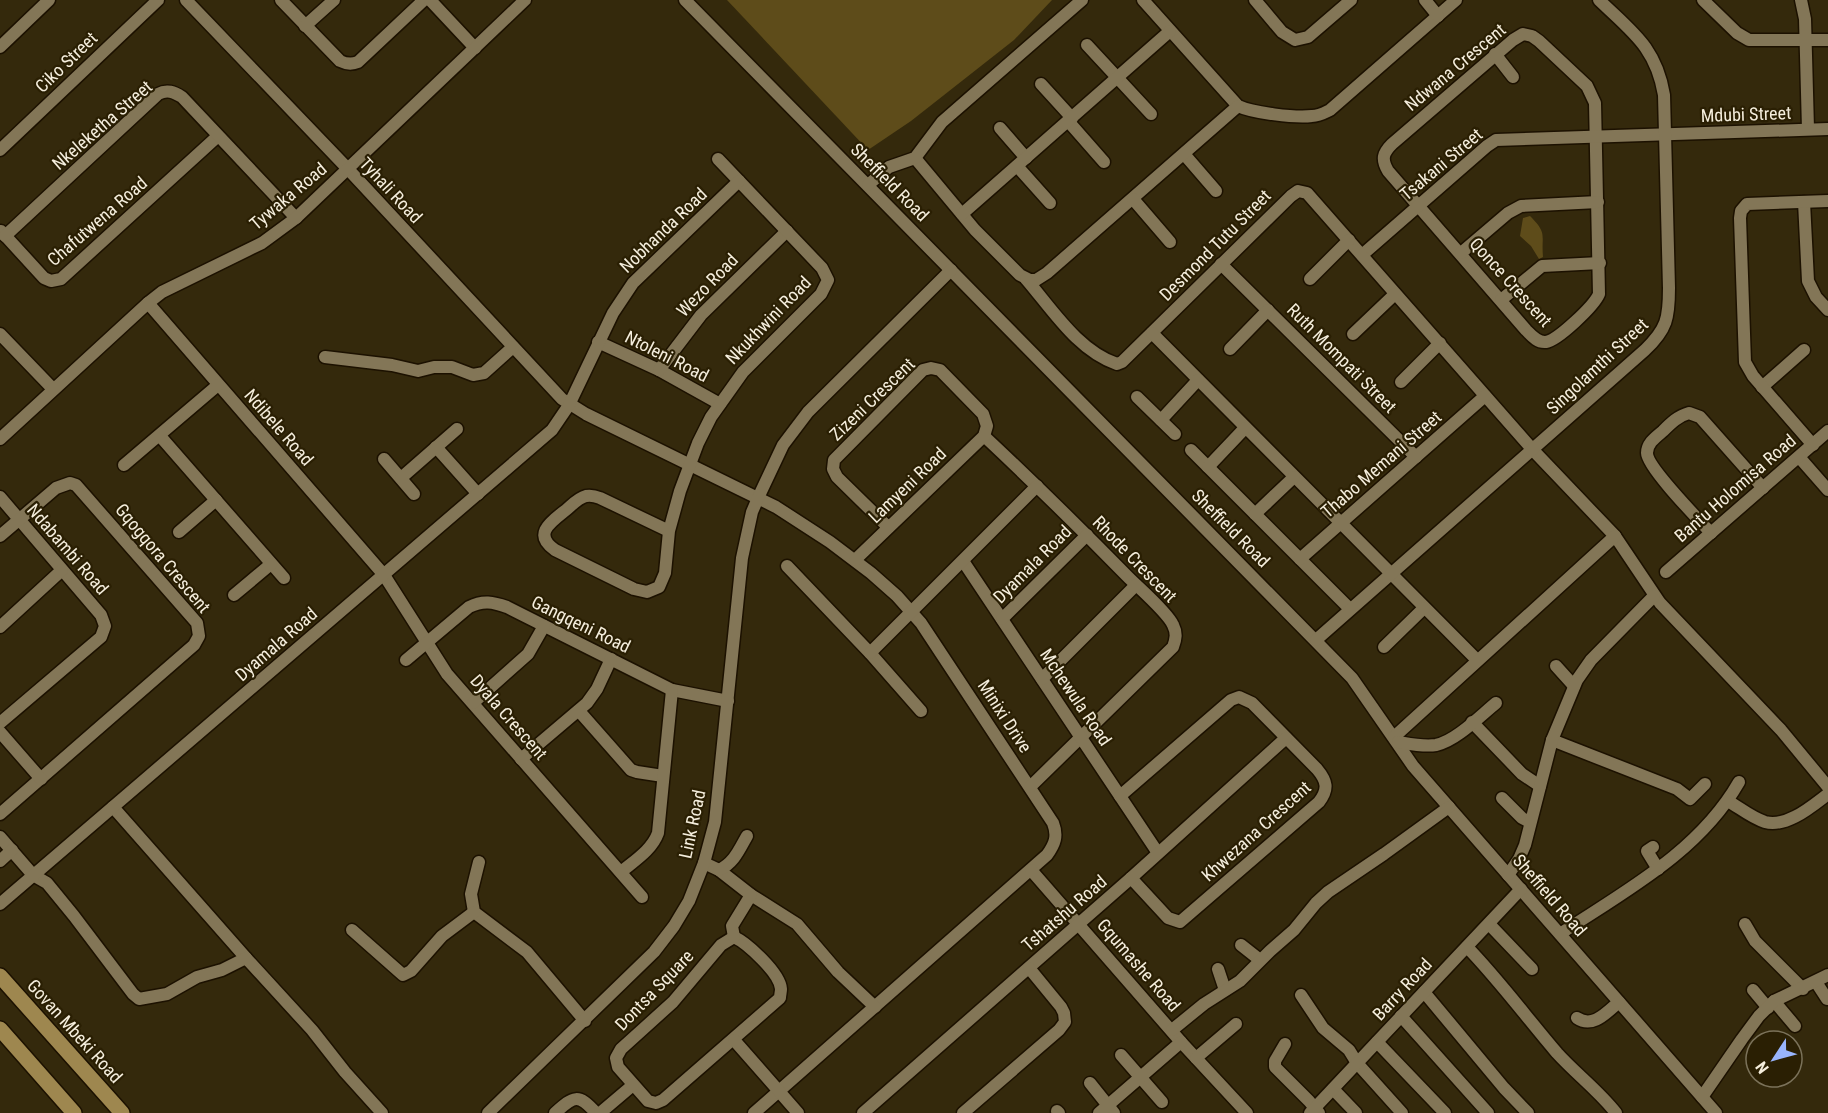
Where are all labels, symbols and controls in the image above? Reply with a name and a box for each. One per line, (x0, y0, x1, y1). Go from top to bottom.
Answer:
street label: Ndwana Crescent (1400, 19, 1510, 115)
street label: Ciko Street (31, 27, 101, 97)
street label: Nkeleketha Street (48, 76, 156, 174)
street label: Mdubi Street (1700, 102, 1792, 126)
street label: Tsakani Street (1396, 123, 1486, 205)
street label: Sheffield Road (847, 139, 933, 225)
street label: Tyhali Road (355, 153, 427, 227)
street label: Tywaka Road (245, 158, 331, 234)
street label: Chafutwena Road (43, 172, 151, 270)
street label: Nobhanda Road (615, 183, 711, 277)
street label: Desmond Tutu Street (1155, 185, 1275, 305)
street label: Qonce Crescent (1466, 233, 1556, 331)
street label: Wezo Road (672, 249, 742, 321)
street label: Nkukhwini Road (721, 272, 815, 368)
street label: Ruth Mompati Street (1283, 299, 1401, 417)
street label: Singolamthi Street (1542, 314, 1652, 418)
street label: Ntoleni Road (622, 326, 712, 386)
street label: Zizeni Crescent (825, 353, 919, 445)
street label: Ndibele Road (240, 384, 318, 470)
street label: Thabo Memani Street (1317, 406, 1445, 522)
street label: Bantu Holomisa Road (1670, 430, 1800, 546)
street label: Lamyeni Road (864, 443, 950, 527)
street label: Sheffield Road (1188, 485, 1274, 571)
street label: Ndabambi Road (23, 499, 113, 599)
street label: Gqogqora Crescent (111, 499, 215, 617)
street label: Rhode Crescent (1089, 512, 1181, 606)
street label: Dyamala Road (989, 521, 1075, 607)
street label: Gangqeni Road (528, 591, 634, 657)
street label: Dyamala Road (231, 603, 321, 685)
street label: Mchewula Road (1036, 645, 1116, 749)
street label: Dyala Crescent (466, 670, 552, 764)
street label: Minixi Drive (974, 676, 1036, 756)
street label: Khwezana Crescent (1197, 776, 1315, 886)
street label: Link Road (674, 788, 710, 860)
street label: Sheffield Road (1509, 850, 1591, 940)
street label: Tshatshu Road (1017, 871, 1111, 955)
street label: Gqumashe Road (1093, 914, 1185, 1016)
street label: Dontsa Square (610, 945, 698, 1035)
street label: Barry Road (1368, 954, 1436, 1024)
street label: Govan Mbeki Road (23, 975, 127, 1087)
north arrow (1744, 1029, 1804, 1089)
text: N (1752, 1058, 1773, 1077)

